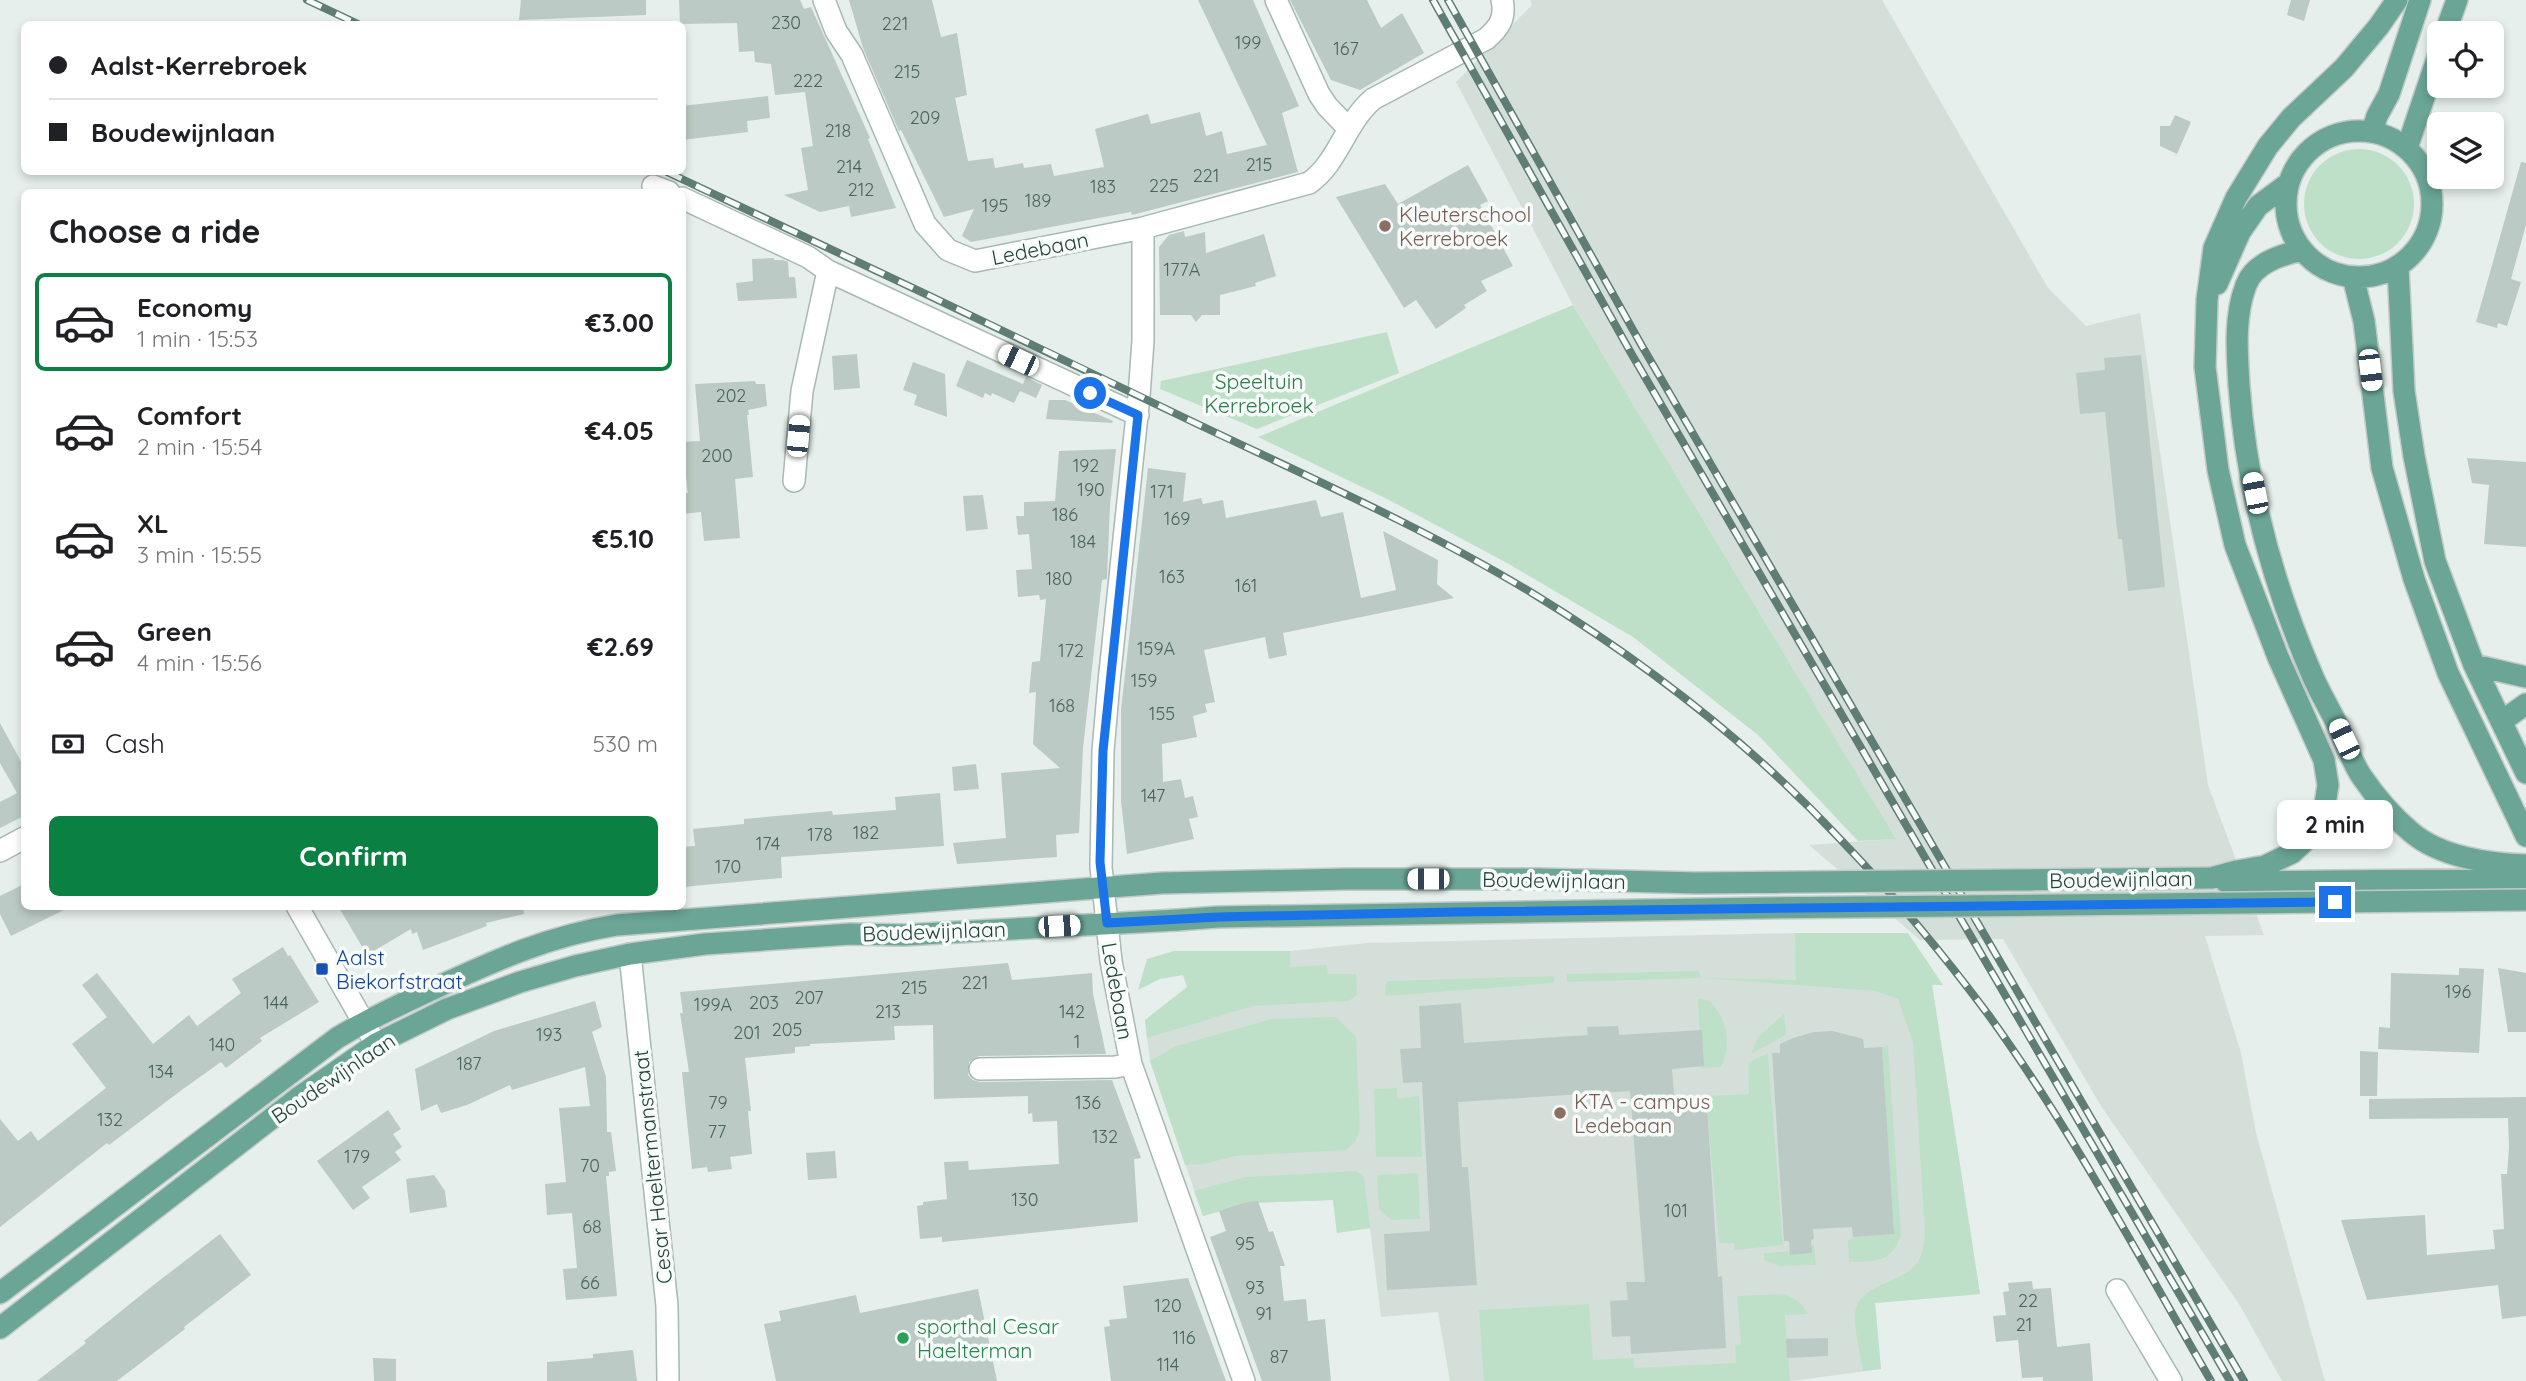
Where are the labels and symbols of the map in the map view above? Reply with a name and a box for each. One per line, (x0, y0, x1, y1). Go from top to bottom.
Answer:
house number: 230 (771, 11, 801, 34)
house number: 221 (882, 12, 908, 35)
house number: 199 (1235, 31, 1261, 54)
house number: 167 (1333, 37, 1359, 60)
house number: 215 (894, 60, 920, 83)
house number: 222 (793, 69, 823, 92)
house number: 209 (910, 106, 940, 129)
house number: 218 (825, 119, 851, 142)
house number: 215 (1246, 153, 1272, 176)
house number: 214 (836, 155, 862, 178)
house number: 221 (1193, 164, 1219, 187)
house number: 225 (1149, 174, 1179, 197)
house number: 183 (1090, 175, 1116, 198)
house number: 212 (848, 178, 874, 201)
house number: 189 (1025, 189, 1051, 212)
house number: 195 (982, 194, 1008, 217)
place label: Kleuterschool Kerrebroek (1399, 201, 1531, 251)
marker: Kleuterschool Kerrebroek (1377, 218, 1393, 234)
street label: Ledebaan (989, 226, 1091, 270)
house number: 177A (1164, 258, 1201, 281)
car (995, 342, 1042, 378)
car (2358, 348, 2383, 392)
park label: Speeltuin Kerrebroek (1204, 368, 1314, 418)
route start (1074, 377, 1106, 409)
house number: 202 (716, 384, 746, 407)
car (786, 414, 811, 458)
house number: 200 (701, 444, 733, 467)
house number: 192 (1073, 454, 1099, 477)
car (2241, 470, 2270, 516)
house number: 190 (1077, 478, 1105, 501)
house number: 171 (1150, 480, 1174, 503)
house number: 186 (1052, 503, 1078, 526)
house number: 169 (1164, 507, 1190, 530)
house number: 184 (1070, 530, 1096, 553)
house number: 163 (1159, 565, 1185, 588)
house number: 180 (1045, 567, 1073, 590)
house number: 161 (1235, 574, 1257, 597)
house number: 159A (1137, 637, 1175, 660)
house number: 172 (1058, 639, 1084, 662)
house number: 159 (1131, 669, 1157, 692)
house number: 168 (1049, 694, 1075, 717)
house number: 155 (1149, 702, 1175, 725)
car (2326, 716, 2363, 762)
house number: 147 (1141, 784, 1165, 807)
callout: 2 min (2277, 800, 2393, 850)
house number: 182 (853, 821, 879, 844)
house number: 178 (807, 823, 833, 846)
house number: 174 (756, 832, 780, 855)
house number: 170 (715, 855, 741, 878)
street label: Boudewijnlaan (2049, 865, 2193, 893)
street label: Boudewijnlaan (1482, 866, 1626, 894)
car (1408, 869, 1450, 890)
route end (2319, 886, 2351, 918)
car (1038, 914, 1081, 938)
street label: Boudewijnlaan (862, 916, 1006, 946)
street label: Ledebaan (1097, 940, 1139, 1042)
place label: Aalst Biekorfstraat (336, 944, 463, 994)
marker: Aalst Biekorfstraat (314, 961, 330, 977)
house number: 221 (962, 971, 988, 994)
house number: 215 (901, 976, 927, 999)
house number: 196 (2445, 980, 2472, 1003)
house number: 207 (795, 986, 823, 1009)
house number: 144 (263, 991, 289, 1014)
house number: 203 (749, 991, 779, 1014)
house number: 199A (694, 993, 733, 1016)
house number: 213 (875, 1000, 901, 1023)
house number: 142 (1059, 1000, 1085, 1023)
house number: 205 (772, 1018, 802, 1041)
house number: 201 (733, 1021, 761, 1044)
house number: 193 (536, 1023, 562, 1046)
street label: Boudewijnlaan (266, 1027, 400, 1129)
house number: 1 (1074, 1030, 1080, 1053)
house number: 140 (209, 1033, 235, 1056)
street label: Cesar Haeltermanstraat (627, 1049, 677, 1285)
house number: 187 (456, 1052, 482, 1075)
house number: 134 (148, 1060, 174, 1083)
place label: KTA - campus Ledebaan (1574, 1088, 1710, 1138)
house number: 79 (708, 1091, 728, 1114)
house number: 136 (1075, 1091, 1101, 1114)
marker: KTA - campus Ledebaan (1552, 1105, 1568, 1121)
house number: 132 (97, 1108, 123, 1131)
house number: 77 (708, 1120, 726, 1143)
house number: 132 (1092, 1125, 1118, 1148)
house number: 179 (344, 1145, 370, 1168)
house number: 70 (580, 1154, 600, 1177)
house number: 130 (1012, 1188, 1038, 1211)
house number: 101 (1664, 1199, 1688, 1222)
house number: 68 (582, 1215, 602, 1238)
house number: 95 (1235, 1232, 1255, 1255)
house number: 66 (580, 1271, 600, 1294)
house number: 93 (1245, 1276, 1265, 1299)
house number: 22 (2018, 1289, 2038, 1312)
house number: 120 (1154, 1294, 1182, 1317)
house number: 91 (1256, 1302, 1272, 1325)
place label: sporthal Cesar Haelterman (917, 1313, 1059, 1363)
house number: 21 (2016, 1313, 2032, 1336)
house number: 116 (1172, 1326, 1196, 1349)
marker: sporthal Cesar Haelterman (895, 1330, 911, 1346)
house number: 87 (1270, 1345, 1288, 1368)
house number: 114 (1157, 1353, 1179, 1376)

